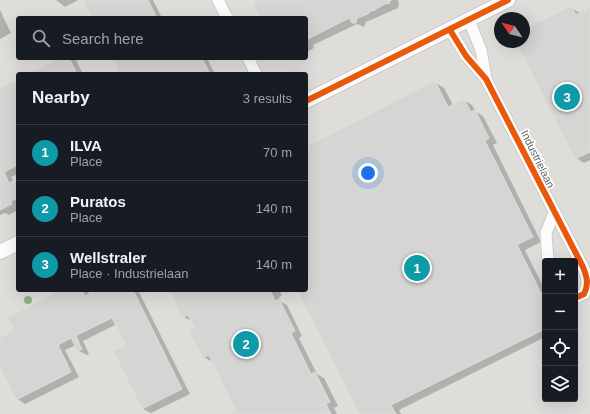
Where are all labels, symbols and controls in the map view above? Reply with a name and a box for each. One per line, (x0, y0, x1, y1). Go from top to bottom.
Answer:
north arrow (494, 12, 530, 48)
search box (16, 16, 308, 60)
icon: search (30, 27, 52, 49)
text: Search here (62, 30, 144, 47)
pin: 3 (554, 82, 580, 112)
text: Nearby (32, 88, 90, 107)
text: 3 results (243, 91, 292, 106)
street label: Industrielaan (519, 128, 557, 190)
text: ILVA (70, 137, 102, 154)
text: 1 (41, 145, 49, 160)
text: 70 m (263, 145, 292, 160)
text: Place (70, 154, 103, 169)
your location (358, 163, 378, 183)
text: Puratos (70, 193, 126, 210)
text: 2 (41, 201, 49, 216)
text: 140 m (256, 201, 292, 216)
text: Place (70, 210, 103, 225)
text: Wellstraler (70, 249, 146, 266)
pin: 1 (404, 253, 430, 283)
text: 3 (41, 257, 49, 272)
text: 140 m (256, 257, 292, 272)
map controls (542, 258, 578, 402)
button: + (542, 258, 578, 294)
text: Place · Industrielaan (70, 266, 189, 281)
button: − (542, 294, 578, 330)
pin: 2 (233, 329, 259, 359)
button: locate (542, 330, 578, 366)
button: layers (542, 366, 578, 402)

